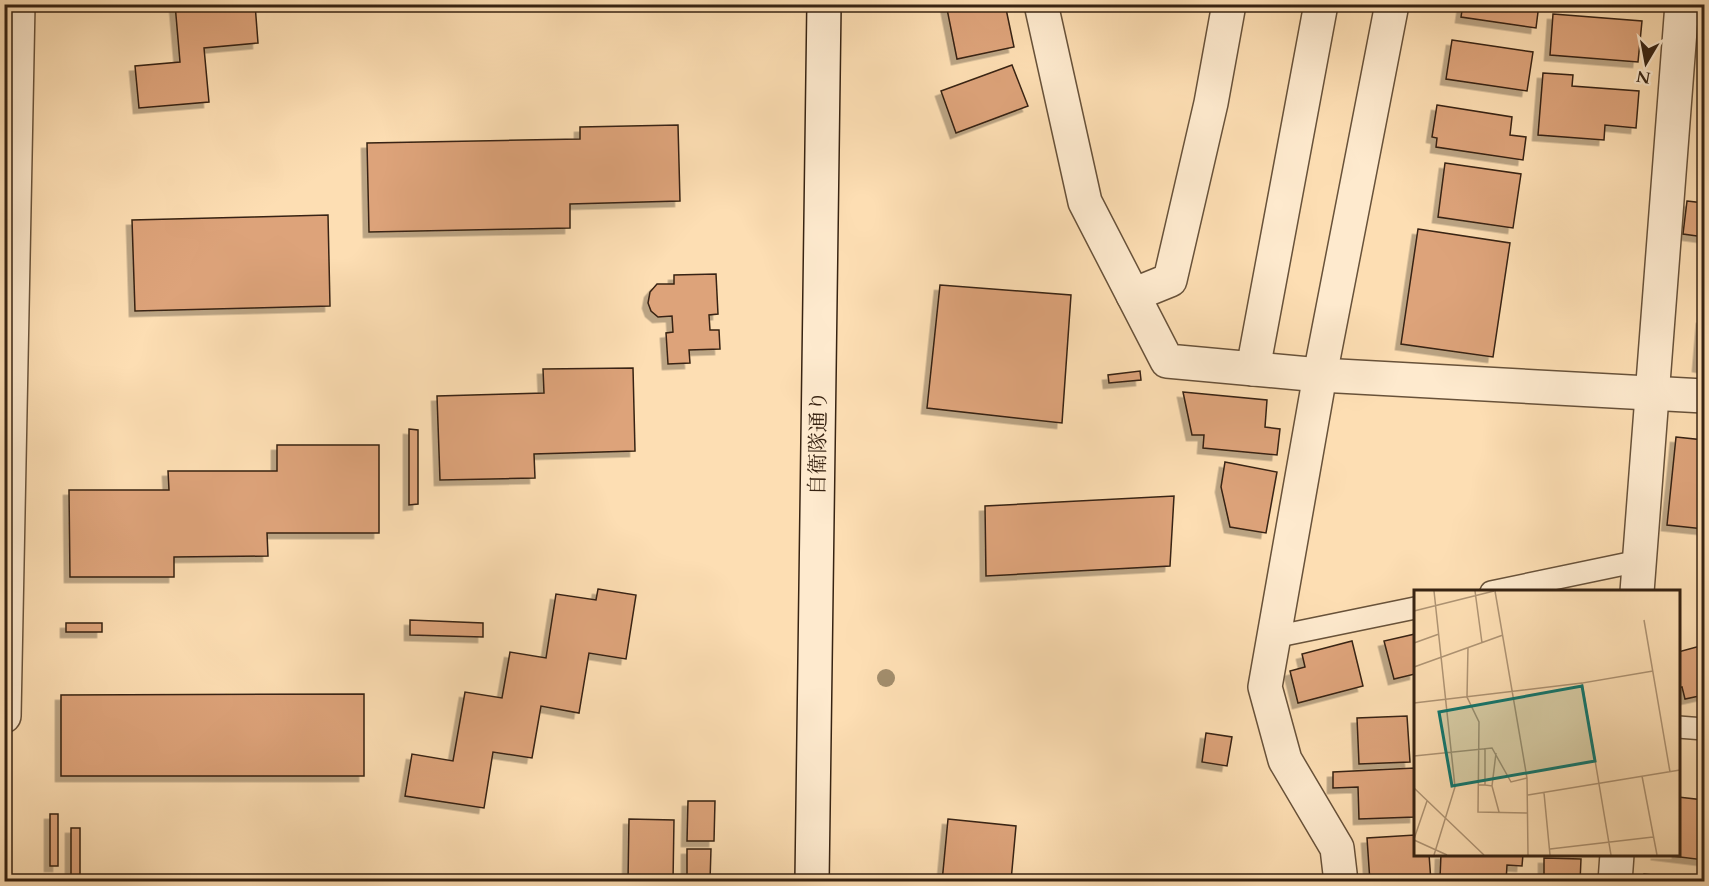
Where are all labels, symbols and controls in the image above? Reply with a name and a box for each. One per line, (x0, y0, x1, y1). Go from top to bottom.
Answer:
north arrow (1616, 33, 1676, 93)
text: N (1635, 65, 1652, 89)
street label: 自衛隊通り (803, 390, 834, 496)
inset map (1414, 590, 1679, 856)

